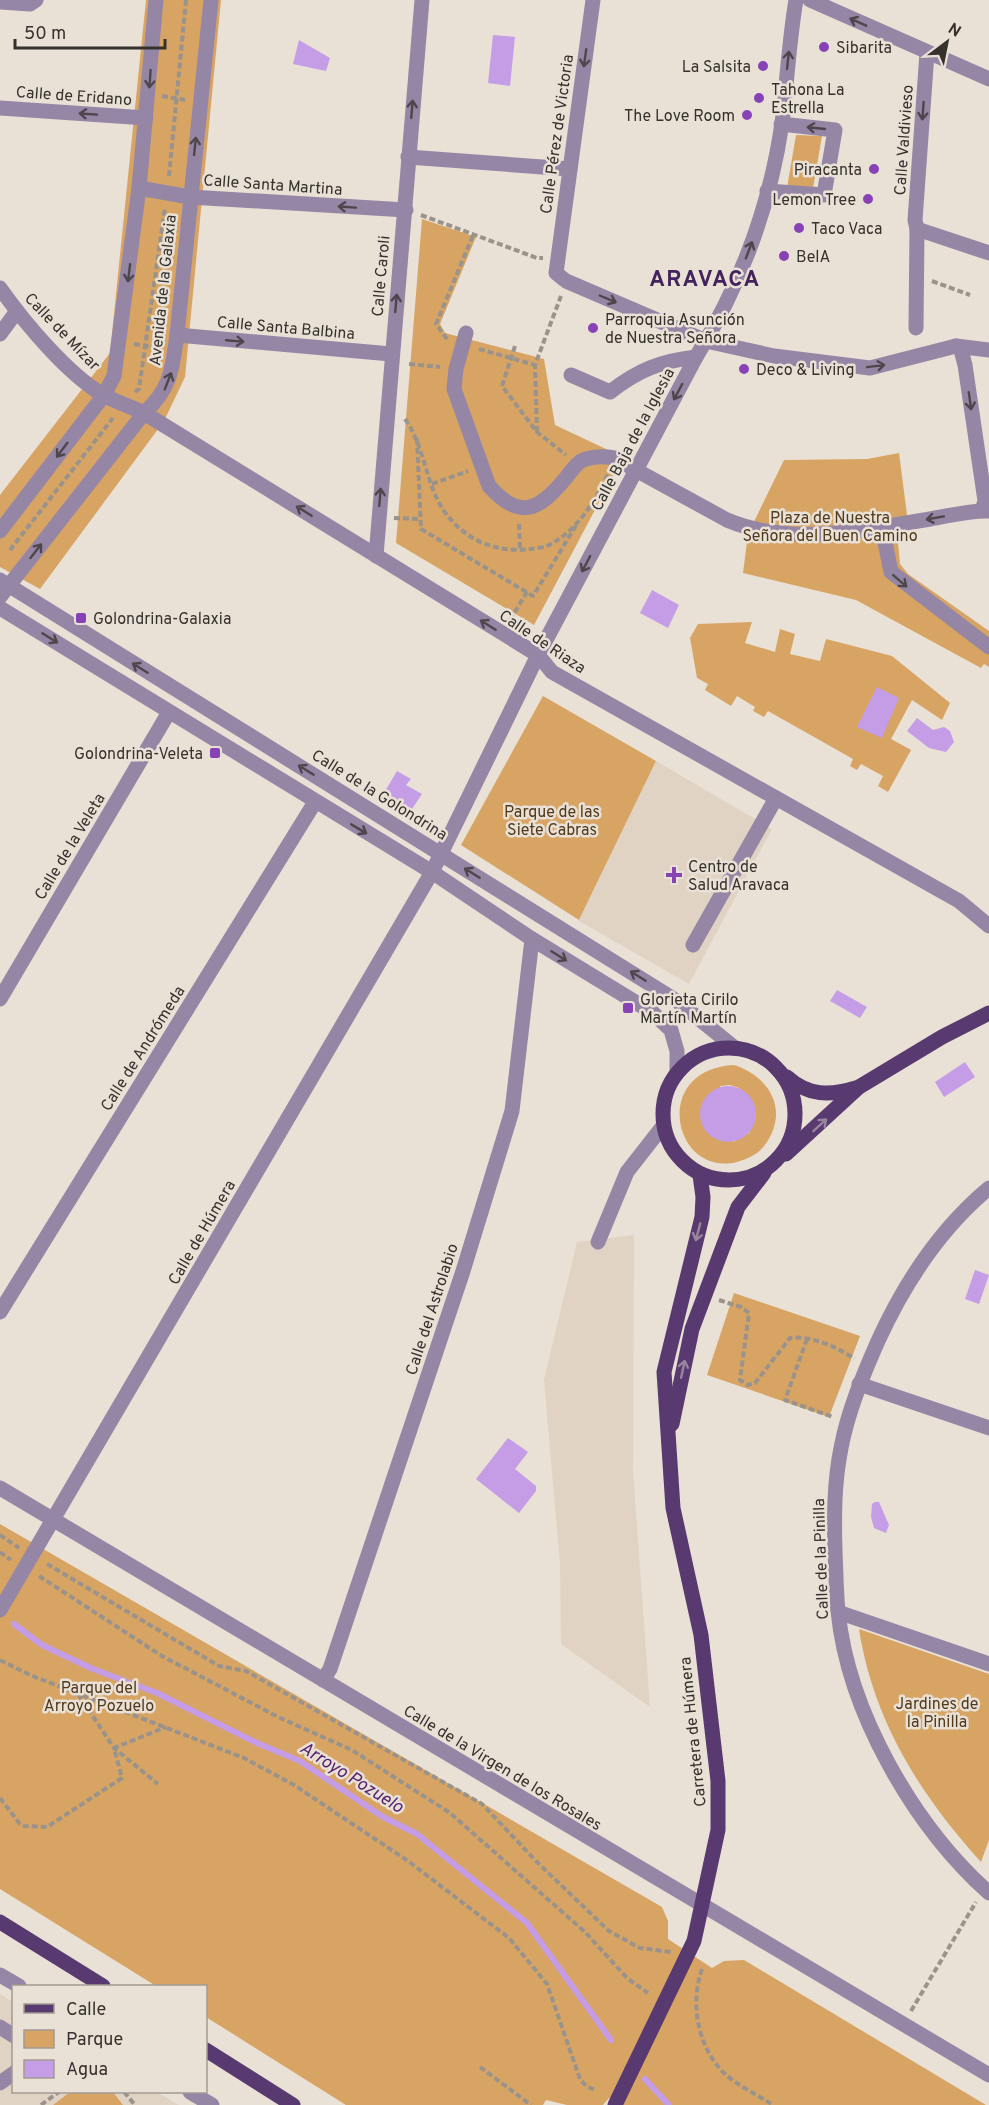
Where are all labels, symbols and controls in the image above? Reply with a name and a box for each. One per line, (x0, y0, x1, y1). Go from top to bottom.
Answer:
scale bar (15, 12, 165, 50)
north arrow (917, 12, 977, 72)
one-way arrow (850, 16, 868, 27)
text: N (944, 19, 964, 43)
text: 50 m (24, 23, 66, 46)
place label: Sibarita (836, 39, 892, 59)
marker: Sibarita (817, 40, 831, 54)
one-way arrow (579, 48, 590, 67)
one-way arrow (783, 50, 794, 70)
street label: Calle Pérez de Victoria (537, 53, 579, 215)
place label: La Salsita (682, 58, 751, 78)
marker: La Salsita (756, 59, 770, 73)
one-way arrow (144, 69, 155, 89)
place label: Tahona La Estrella (771, 81, 844, 119)
street label: Calle de Eridano (15, 83, 133, 111)
street label: Calle Valdivieso (891, 84, 919, 196)
marker: Tahona La Estrella (752, 91, 766, 105)
one-way arrow (407, 99, 418, 119)
one-way arrow (917, 100, 928, 120)
place label: The Love Room (624, 107, 735, 127)
one-way arrow (79, 108, 99, 119)
marker: The Love Room (740, 108, 754, 122)
one-way arrow (806, 122, 826, 133)
one-way arrow (190, 137, 201, 156)
place label: Piracanta (794, 161, 862, 181)
marker: Piracanta (867, 162, 881, 176)
street label: Calle Santa Martina (203, 171, 343, 201)
place label: Lemon Tree (772, 191, 856, 211)
marker: Lemon Tree (861, 192, 875, 206)
one-way arrow (338, 201, 358, 212)
street label: Avenida de la Galaxia (146, 214, 182, 367)
place label: Taco Vaca (811, 220, 882, 240)
marker: Taco Vaca (792, 221, 806, 235)
street label: Calle Caroli (368, 235, 396, 318)
one-way arrow (744, 241, 755, 260)
place label: BelA (796, 248, 830, 268)
marker: BelA (777, 249, 791, 263)
one-way arrow (123, 263, 134, 283)
district label: ARAVACA (649, 267, 761, 294)
street label: Calle de Mízar (19, 289, 104, 376)
one-way arrow (391, 294, 402, 313)
one-way arrow (598, 294, 617, 305)
place label: Parroquia Asunción de Nuestra Señora (605, 311, 745, 349)
street label: Calle Santa Balbina (216, 313, 356, 345)
marker: Parroquia Asunción de Nuestra Señora (586, 321, 600, 335)
one-way arrow (225, 336, 245, 347)
one-way arrow (865, 360, 885, 371)
place label: Deco & Living (756, 361, 855, 381)
marker: Deco & Living (737, 362, 751, 376)
street label: Calle Baja de la Iglesia (588, 365, 680, 515)
one-way arrow (163, 372, 174, 391)
one-way arrow (672, 382, 683, 400)
one-way arrow (965, 391, 976, 411)
one-way arrow (55, 442, 68, 458)
one-way arrow (375, 488, 386, 508)
one-way arrow (296, 505, 313, 517)
park label: Plaza de Nuestra Señora del Buen Camino (742, 509, 918, 547)
one-way arrow (926, 513, 946, 524)
one-way arrow (30, 544, 43, 560)
one-way arrow (580, 555, 592, 573)
one-way arrow (892, 574, 908, 587)
street label: Calle de Riaza (495, 606, 589, 679)
place label: Golondrina-Galaxia (93, 610, 231, 630)
marker: Golondrina-Galaxia (74, 611, 88, 625)
one-way arrow (480, 618, 497, 630)
one-way arrow (41, 633, 58, 645)
one-way arrow (132, 662, 149, 674)
place label: Golondrina-Veleta (74, 745, 203, 765)
marker: Golondrina-Veleta (208, 746, 222, 760)
street label: Calle de la Golondrina (307, 746, 450, 846)
one-way arrow (298, 764, 315, 776)
street label: Calle de la Veleta (31, 790, 110, 904)
park label: Parque de las Siete Cabras (504, 803, 600, 841)
one-way arrow (350, 823, 367, 835)
place label: Centro de Salud Aravaca (688, 858, 789, 896)
one-way arrow (464, 866, 481, 878)
marker: Centro de Salud Aravaca (665, 866, 683, 884)
one-way arrow (551, 949, 568, 962)
one-way arrow (629, 970, 646, 983)
street label: Calle de Andrómeda (97, 983, 190, 1116)
place label: Glorieta Cirilo Martín Martín (640, 991, 739, 1029)
marker: Glorieta Cirilo Martín Martín (621, 1001, 635, 1015)
one-way arrow (812, 1118, 827, 1132)
street label: Calle de Húmera (165, 1177, 241, 1289)
one-way arrow (691, 1222, 703, 1241)
street label: Calle del Astrolabio (402, 1241, 464, 1378)
one-way arrow (678, 1360, 689, 1379)
street label: Calle de la Pinilla (810, 1498, 834, 1620)
street label: Carretera de Húmera (676, 1656, 712, 1808)
park label: Parque del Arroyo Pozuelo (44, 1679, 154, 1717)
park label: Jardines de la Pinilla (896, 1695, 978, 1733)
street label: Calle de la Virgen de los Rosales (399, 1701, 605, 1836)
water label: Arroyo Pozuelo (295, 1737, 408, 1820)
legend (12, 1985, 207, 2093)
text: Calle (66, 1999, 106, 2022)
text: Parque (66, 2029, 123, 2052)
text: Agua (66, 2059, 108, 2082)

